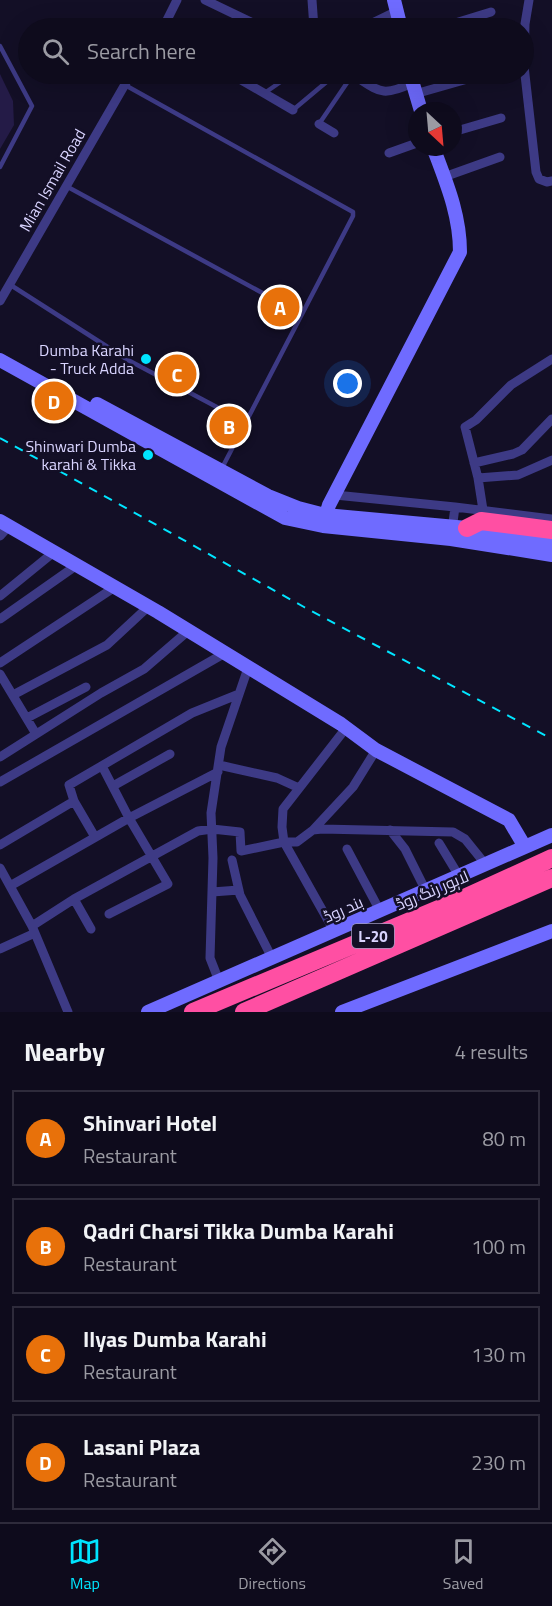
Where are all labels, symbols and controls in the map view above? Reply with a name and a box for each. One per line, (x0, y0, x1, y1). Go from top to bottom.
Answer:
search box (18, 18, 534, 84)
text: Search here (87, 34, 196, 68)
icon: search (39, 35, 72, 68)
north arrow (408, 102, 462, 156)
street label: Mian Ismail Road (13, 124, 91, 236)
pin: A (260, 284, 300, 330)
place label: Dumba Karahi - Truck Adda (39, 338, 134, 380)
marker: Dumba Karahi - Truck Adda (139, 352, 153, 366)
pin: C (158, 352, 196, 397)
your location (333, 369, 362, 398)
pin: D (34, 378, 74, 424)
pin: B (210, 404, 248, 448)
place label: Shinwari Dumba karahi & Tikka (25, 434, 136, 476)
marker: Shinwari Dumba karahi & Tikka (141, 448, 155, 462)
street label: لاہور رنگ روڈ (392, 864, 472, 916)
street label: بند روڈ (319, 890, 367, 928)
road number: L-20 (352, 924, 394, 948)
text: Nearby (24, 1032, 105, 1071)
text: 4 results (455, 1036, 528, 1067)
text: Shinvari Hotel (83, 1106, 217, 1140)
text: A (39, 1123, 52, 1154)
text: 80 m (482, 1123, 526, 1154)
text: Restaurant (83, 1140, 177, 1171)
text: Qadri Charsi Tikka Dumba Karahi (83, 1214, 394, 1248)
text: B (39, 1231, 52, 1262)
text: 100 m (471, 1231, 526, 1262)
text: Restaurant (83, 1248, 177, 1279)
text: Ilyas Dumba Karahi (83, 1322, 267, 1356)
text: C (40, 1339, 51, 1370)
text: 130 m (471, 1339, 526, 1370)
text: Restaurant (83, 1356, 177, 1387)
text: Lasani Plaza (83, 1430, 200, 1464)
text: D (39, 1447, 52, 1478)
text: 230 m (471, 1447, 526, 1478)
text: Restaurant (83, 1464, 177, 1495)
tab: Map (68, 1535, 101, 1595)
tab: Directions (238, 1535, 306, 1595)
tab: Saved (443, 1535, 484, 1595)

